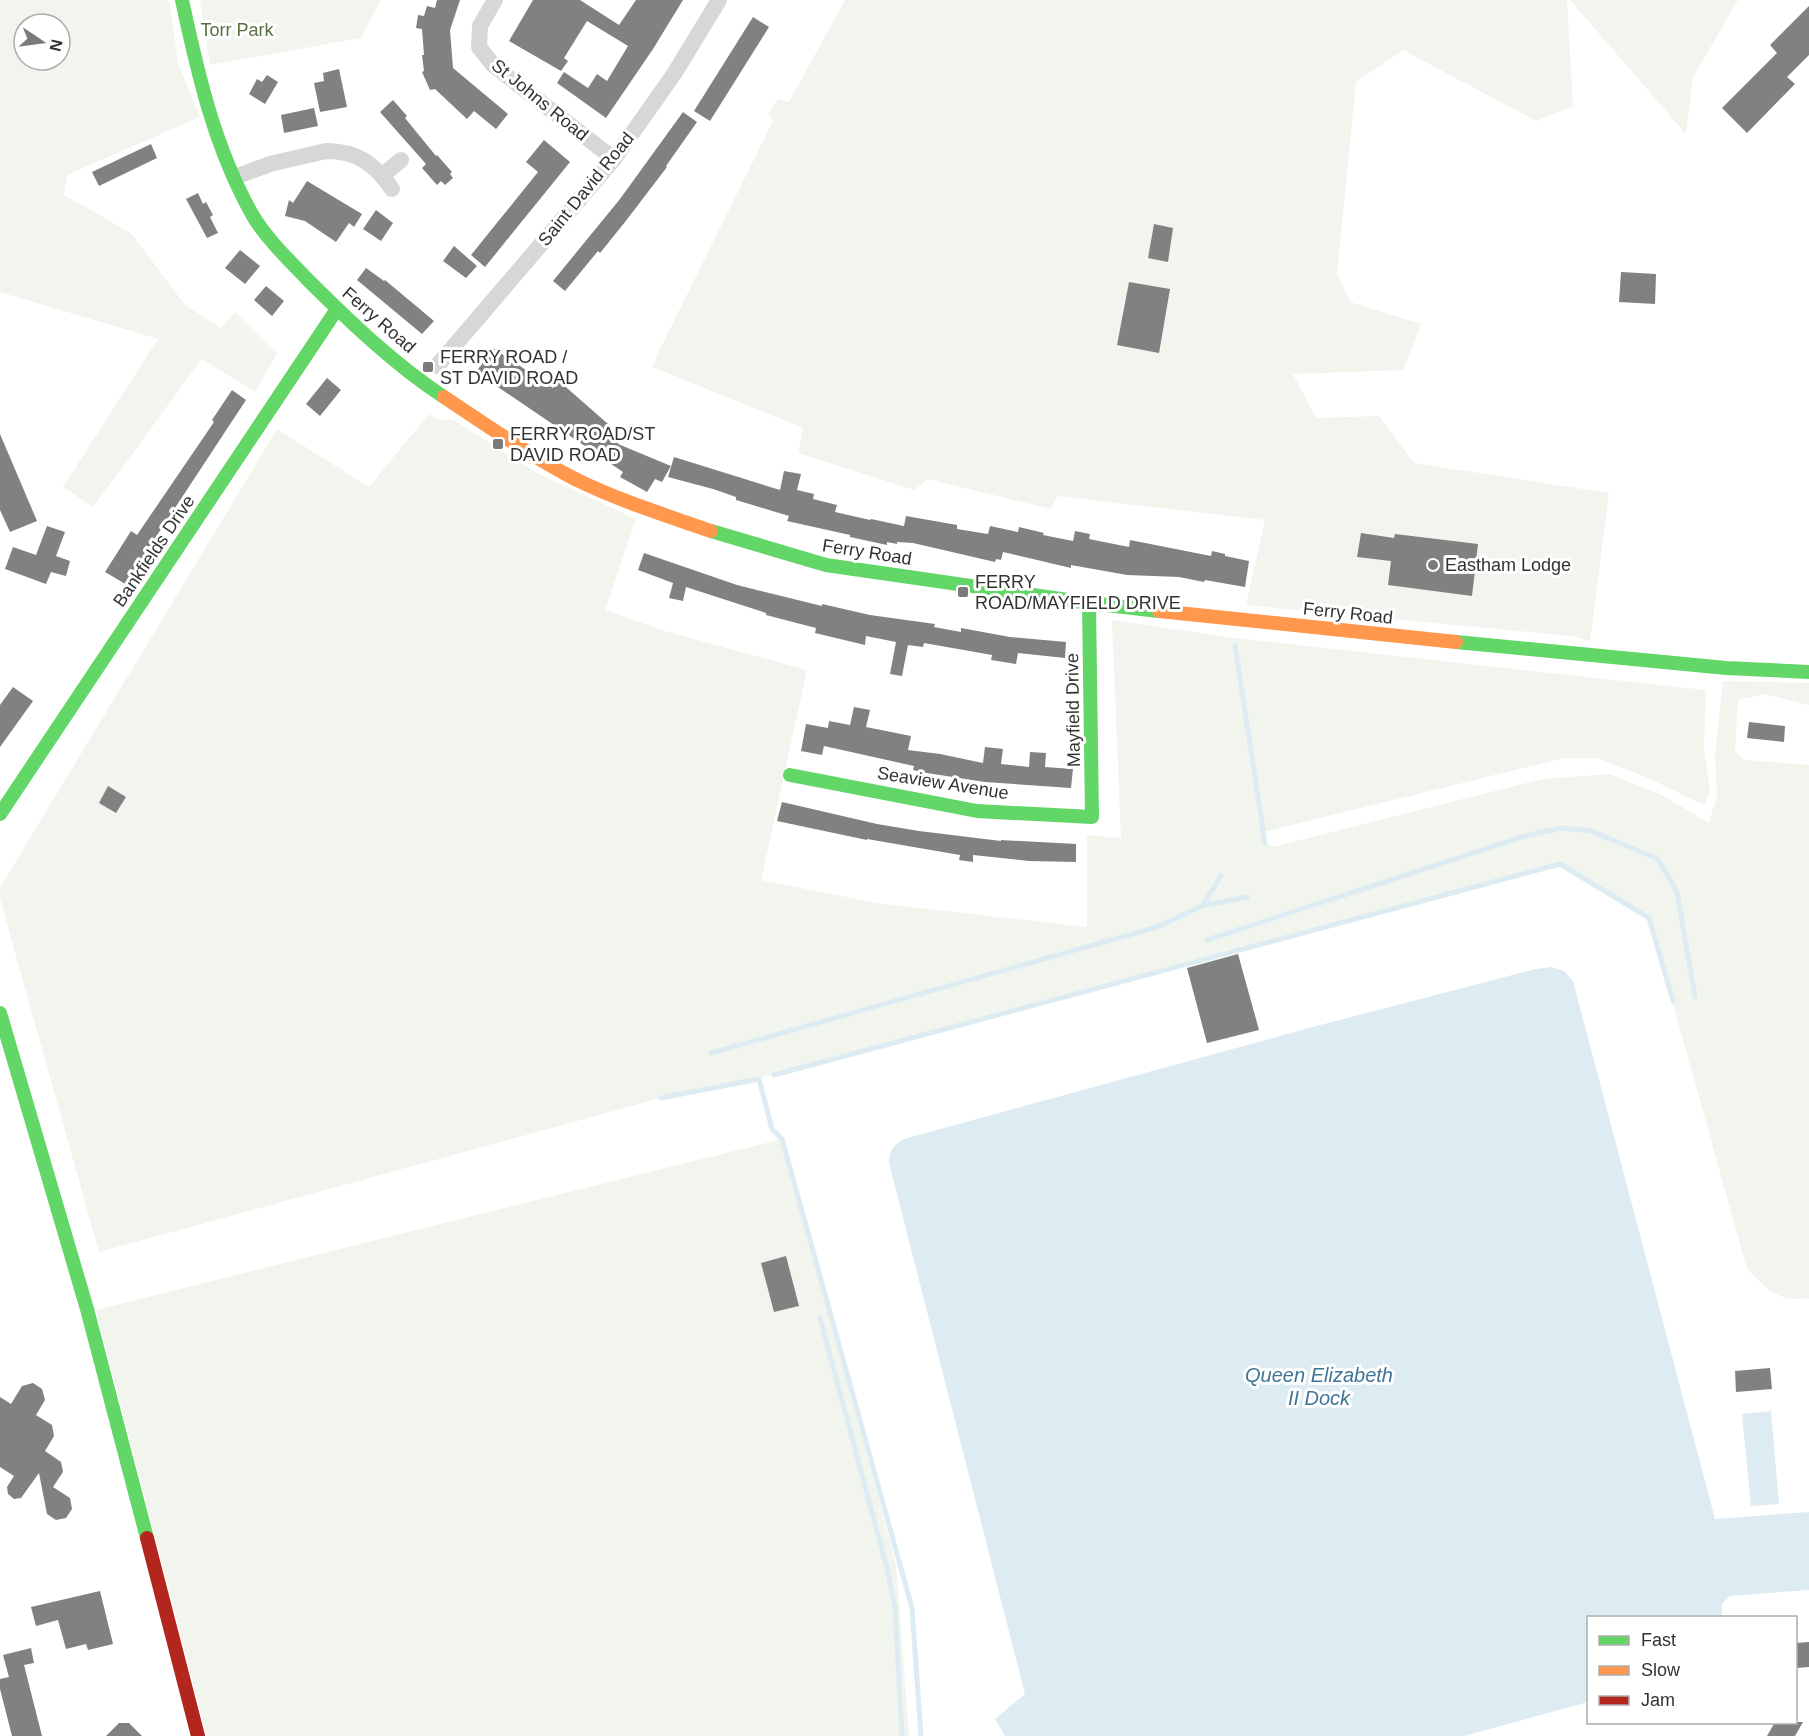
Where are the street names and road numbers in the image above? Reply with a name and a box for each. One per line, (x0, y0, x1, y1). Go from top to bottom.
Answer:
street label: St Johns Road (488, 55, 592, 145)
street label: Saint David Road (534, 128, 638, 250)
street label: Ferry Road (338, 283, 420, 357)
street label: Bankfields Drive (109, 491, 199, 611)
street label: Ferry Road (821, 535, 913, 569)
street label: Ferry Road (1302, 598, 1394, 628)
street label: Mayfield Drive (1062, 653, 1084, 767)
street label: Seaview Avenue (876, 763, 1010, 803)

